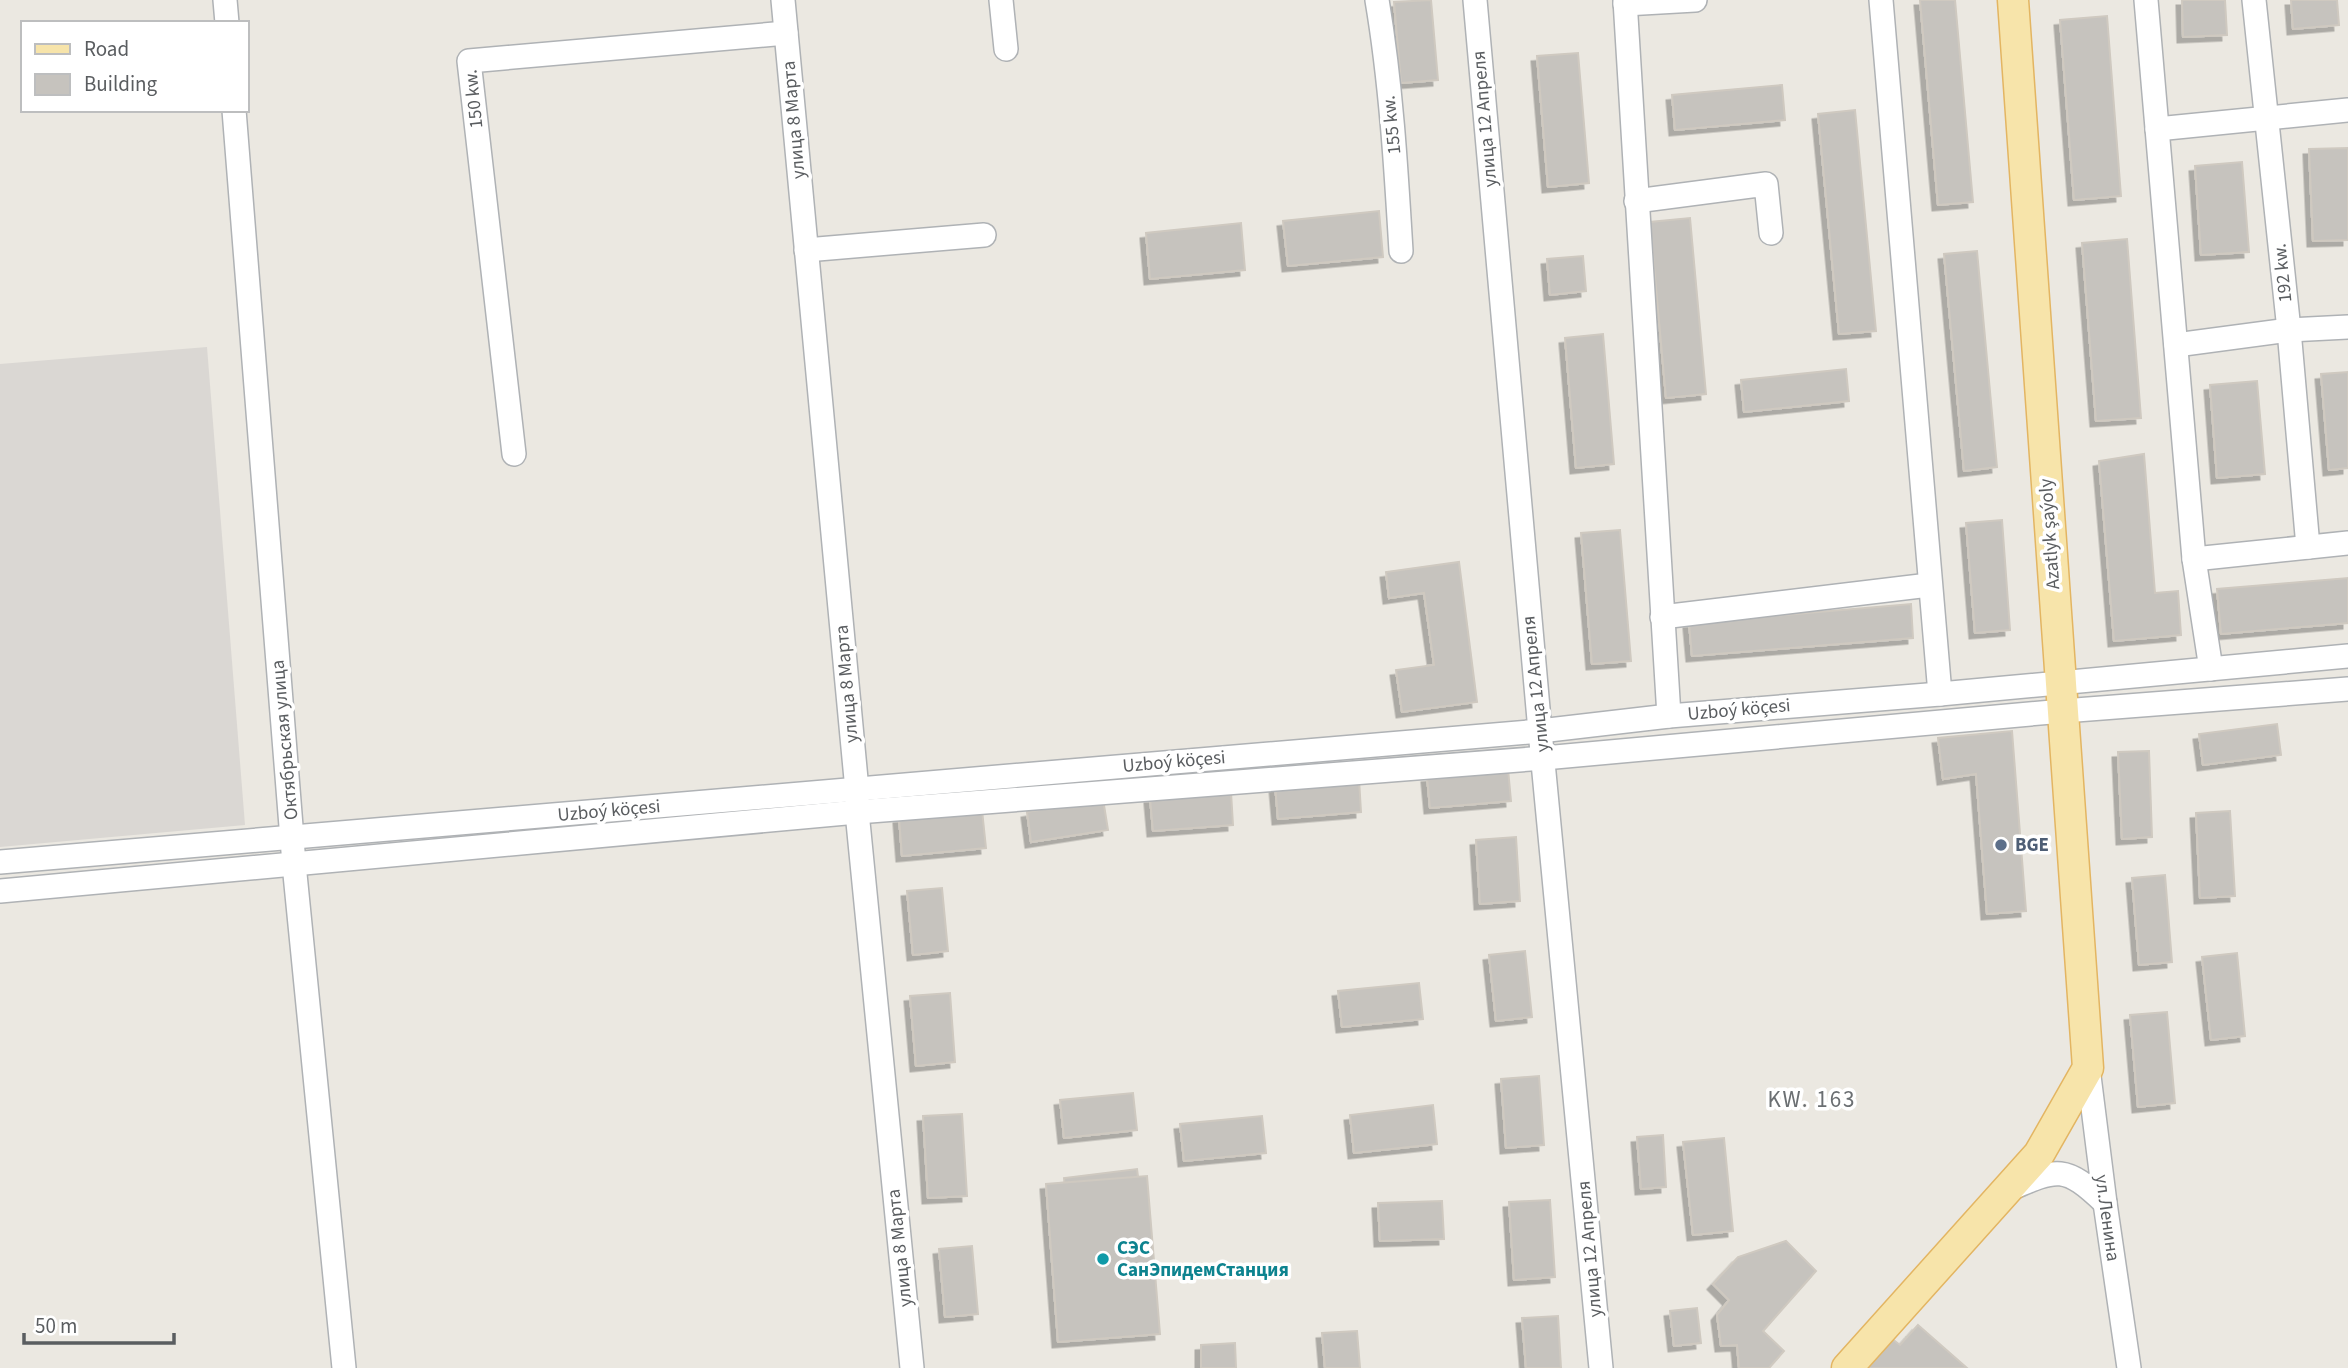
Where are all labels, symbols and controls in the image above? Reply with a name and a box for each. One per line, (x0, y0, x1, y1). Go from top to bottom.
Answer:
legend (21, 21, 248, 112)
text: Road (84, 34, 129, 64)
street label: улица 12 Апреля (1466, 50, 1504, 188)
street label: улица 8 Марта (775, 60, 813, 180)
street label: 150 kw. (457, 68, 491, 130)
text: Building (84, 69, 158, 99)
street label: 155 kw. (1375, 94, 1409, 156)
street label: 192 kw. (2266, 242, 2300, 304)
street label: Azatlyk şaýoly (2033, 478, 2067, 590)
street label: улица 12 Апреля (1515, 614, 1557, 754)
street label: улица 8 Марта (828, 624, 866, 744)
street label: Октябрьская улица (265, 659, 305, 821)
street label: Uzboý köçesi (1686, 692, 1792, 728)
street label: Uzboý köçesi (1121, 744, 1227, 780)
street label: Uzboý köçesi (556, 793, 662, 829)
place label: BGE (2015, 832, 2049, 859)
marker: BGE (1993, 837, 2009, 853)
district label: KW. 163 (1767, 1083, 1857, 1116)
street label: ул.Ленина (2088, 1173, 2126, 1263)
street label: улица 12 Апреля (1571, 1180, 1609, 1318)
street label: улица 8 Марта (880, 1188, 920, 1308)
place label: СЭС СанЭпидемСтанция (1117, 1235, 1289, 1284)
marker: СЭС СанЭпидемСтанция (1095, 1251, 1111, 1267)
scale bar (24, 1302, 175, 1346)
text: 50 m (35, 1311, 77, 1341)

